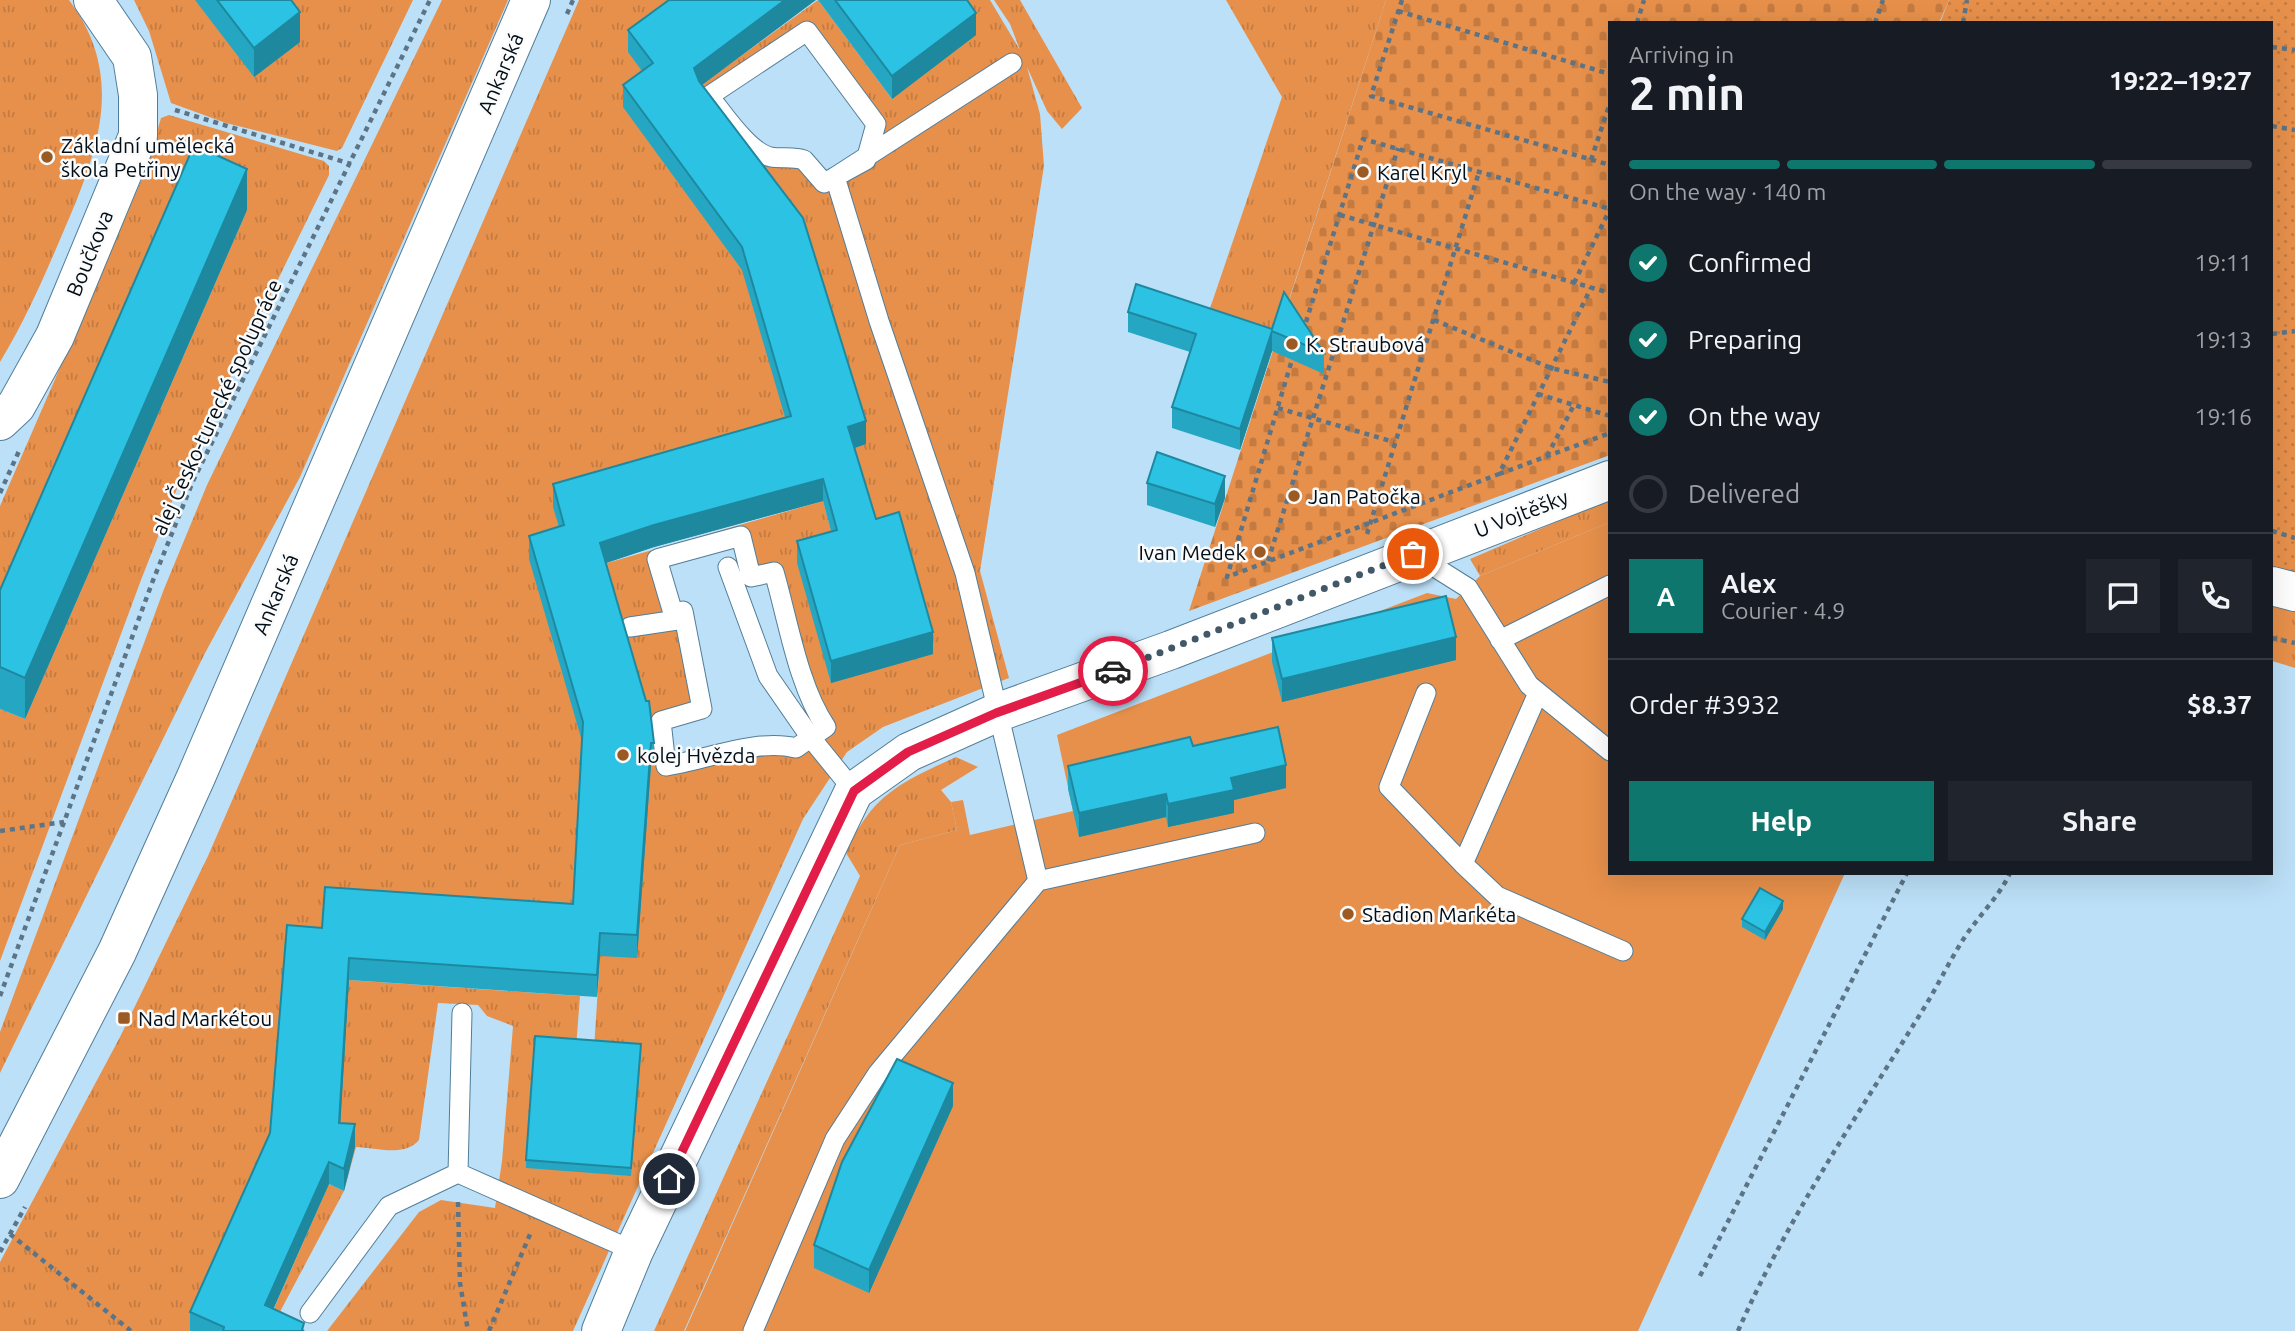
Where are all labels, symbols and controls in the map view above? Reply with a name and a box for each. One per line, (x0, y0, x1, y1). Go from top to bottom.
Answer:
street label: Ankarská (472, 29, 528, 117)
text: Arriving in (1629, 42, 1734, 67)
text: 19:22–19:27 (2109, 66, 2252, 95)
text: 2 min (1629, 67, 1745, 119)
place label: Základní umělecká škola Petřiny (61, 133, 235, 181)
marker: Základní umělecká škola Petřiny (39, 149, 55, 165)
place label: Karel Kryl (1377, 160, 1467, 184)
marker: Karel Kryl (1355, 164, 1371, 180)
text: On the way · 140 m (1629, 179, 1826, 204)
street label: Boučkova (61, 206, 117, 300)
icon: check (1629, 244, 1667, 282)
text: Confirmed (1688, 248, 1812, 277)
text: 19:11 (2194, 250, 2252, 275)
street label: alej Česko-turecké spolupráce (146, 275, 286, 539)
icon: check (1629, 321, 1667, 359)
text: Preparing (1688, 325, 1802, 354)
text: 19:13 (2194, 327, 2252, 352)
place label: K. Straubová (1306, 332, 1425, 356)
marker: K. Straubová (1284, 336, 1300, 352)
icon: check (1629, 398, 1667, 436)
text: On the way (1688, 402, 1820, 431)
text: 19:16 (2194, 404, 2252, 429)
text: Delivered (1688, 479, 1800, 508)
place label: Jan Patočka (1308, 484, 1421, 508)
street label: U Vojtěšky (1471, 484, 1571, 542)
marker: Jan Patočka (1286, 488, 1302, 504)
pin (1383, 524, 1443, 584)
icon: bag (1394, 535, 1432, 573)
place label: Ivan Medek (1138, 540, 1246, 564)
marker: Ivan Medek (1252, 544, 1268, 560)
street label: Ankarská (247, 550, 303, 638)
button: chat (2086, 559, 2160, 633)
button: phone (2178, 559, 2252, 633)
text: Alex (1721, 569, 1776, 598)
text: A (1657, 582, 1675, 611)
text: Courier · 4.9 (1721, 598, 1845, 623)
courier (1078, 636, 1148, 706)
icon: car (1094, 652, 1132, 690)
text: Order #3932 (1629, 690, 1780, 719)
text: $8.37 (2187, 690, 2252, 719)
place label: kolej Hvězda (637, 743, 755, 767)
marker: kolej Hvězda (615, 747, 631, 763)
button: Help (1629, 781, 1934, 861)
button: Share (1948, 781, 2252, 861)
place label: Stadion Markéta (1362, 902, 1516, 926)
marker: Stadion Markéta (1340, 906, 1356, 922)
place label: Nad Markétou (138, 1006, 272, 1030)
marker: Nad Markétou (116, 1010, 132, 1026)
pin (639, 1149, 699, 1209)
icon: home (650, 1160, 688, 1198)

